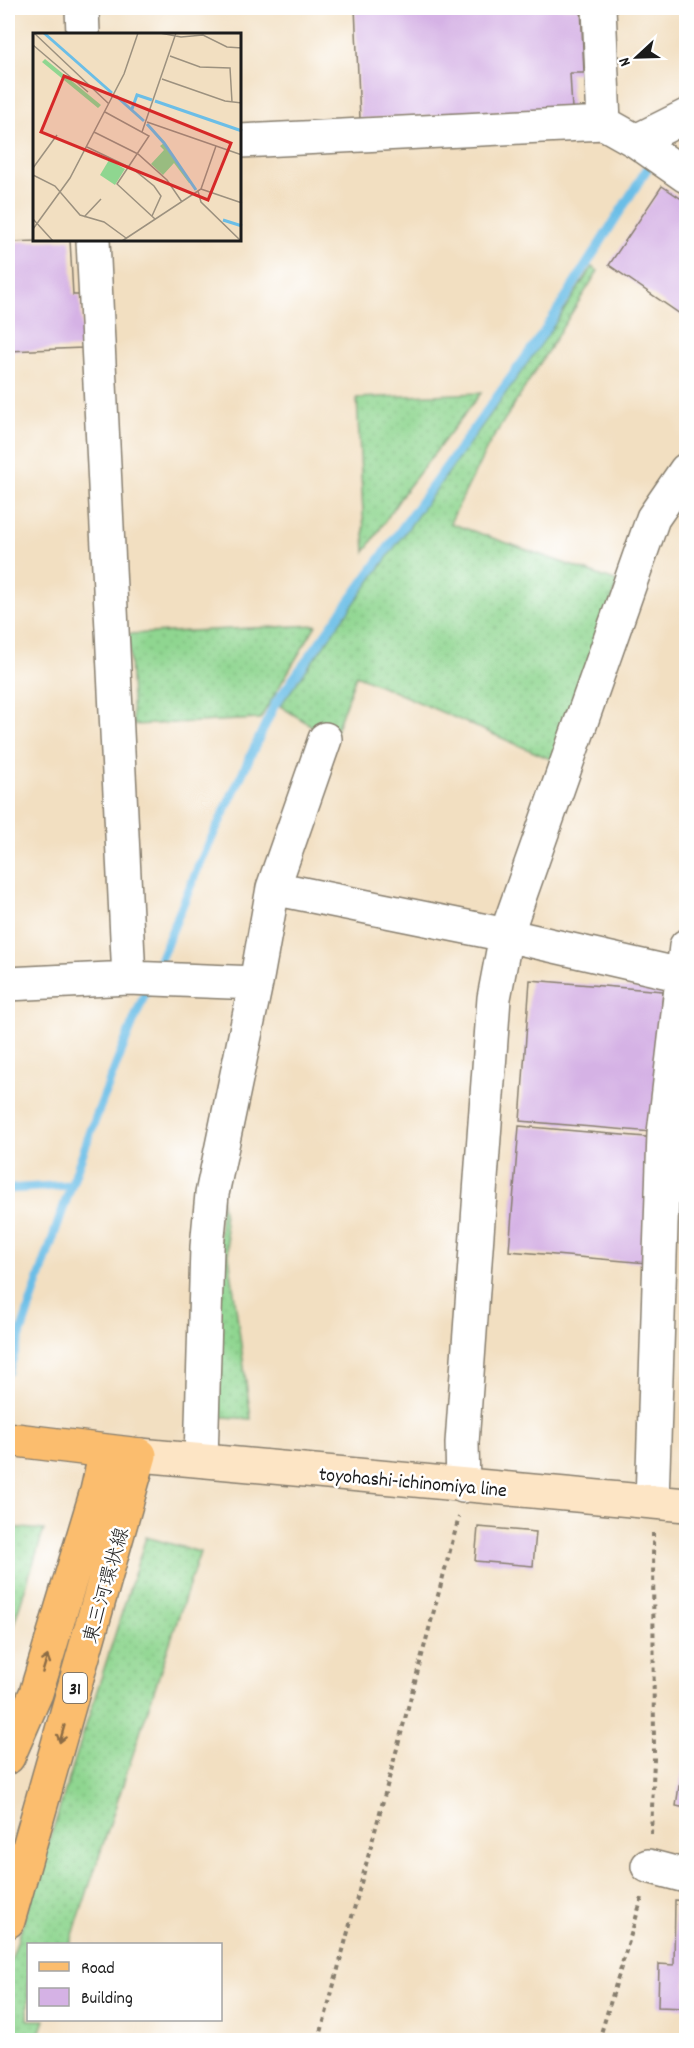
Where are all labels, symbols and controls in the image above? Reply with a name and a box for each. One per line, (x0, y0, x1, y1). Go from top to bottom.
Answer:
north arrow (607, 27, 667, 87)
inset map (33, 33, 242, 242)
text: N (613, 54, 638, 70)
street label: toyohashi-ichinomiya line (318, 1462, 508, 1506)
street label: 東三河環状線 (78, 1524, 138, 1647)
one-way arrow (40, 1655, 51, 1674)
road number: 31 (63, 1673, 87, 1703)
one-way arrow (56, 1724, 67, 1743)
legend (27, 1943, 222, 2021)
text: Road (81, 1957, 115, 1982)
text: Building (81, 1987, 133, 2012)

